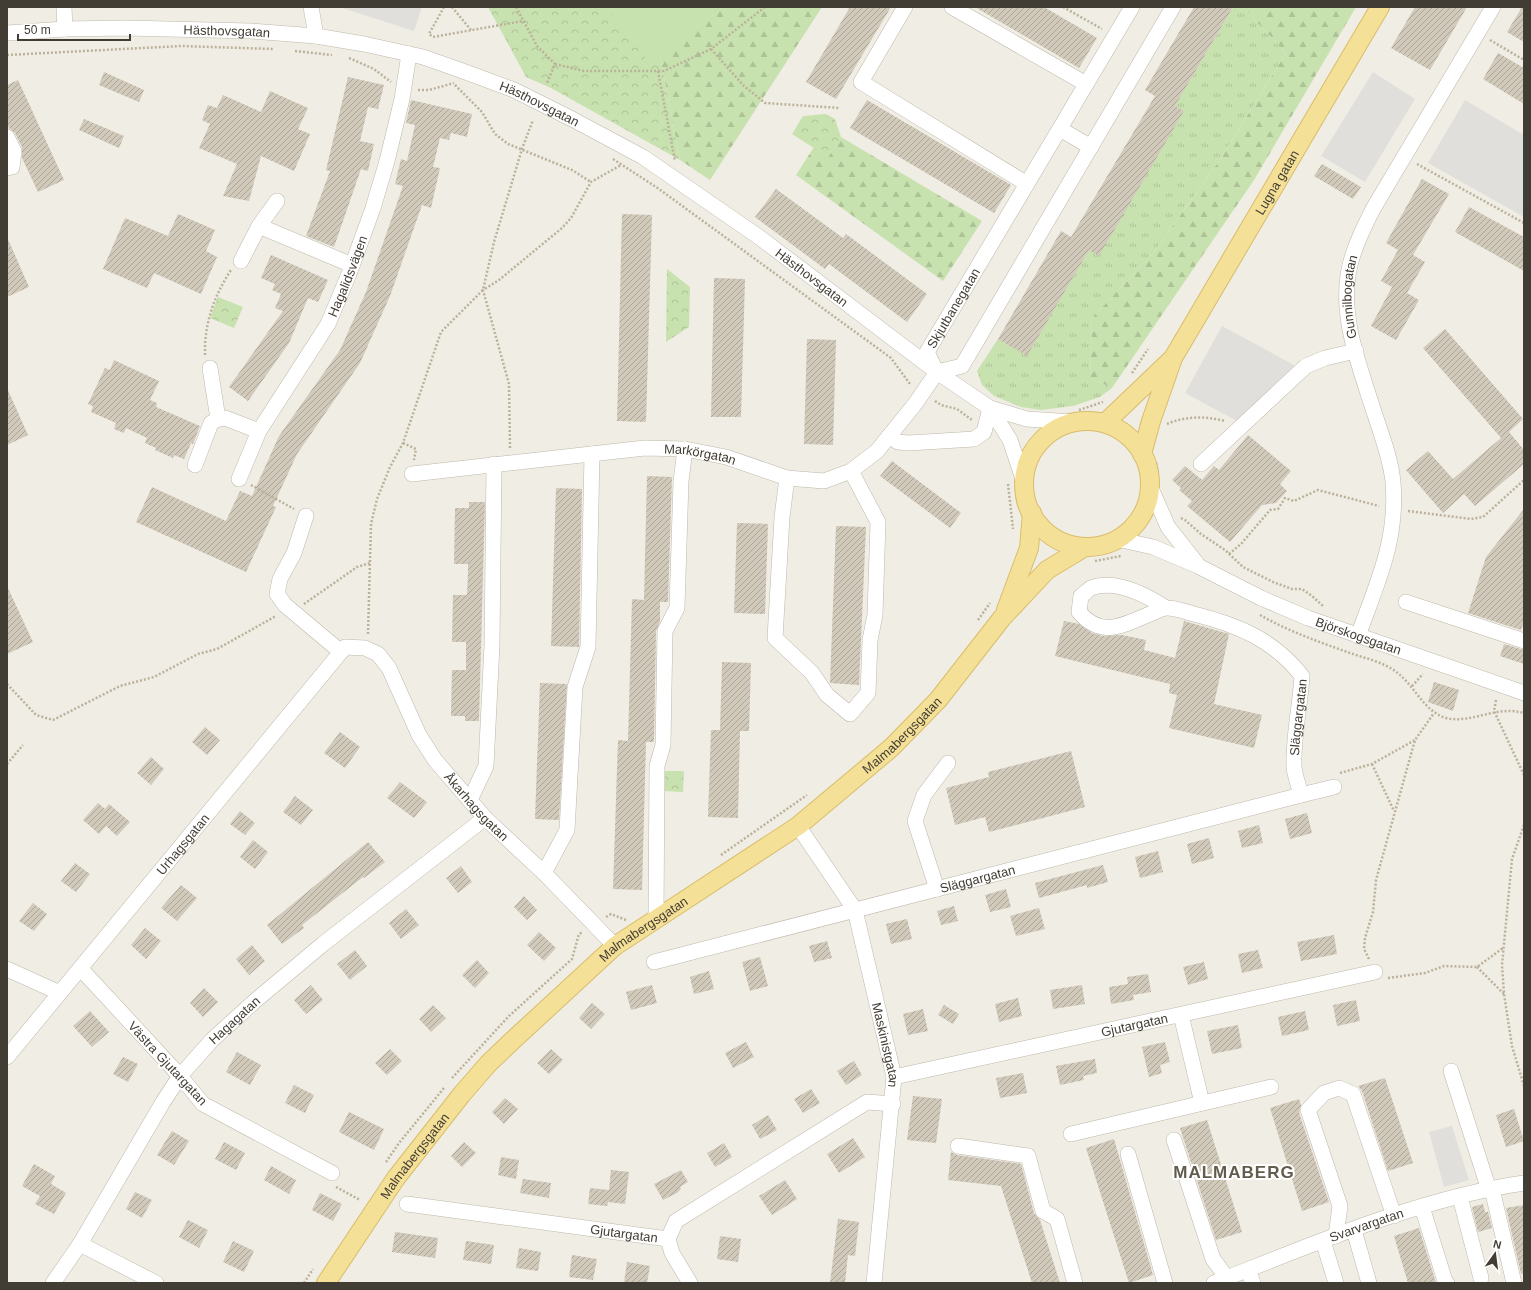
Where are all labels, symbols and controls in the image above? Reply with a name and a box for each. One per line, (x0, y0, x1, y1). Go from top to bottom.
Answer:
scale bar (18, 16, 130, 42)
street label: Hästhovsgatan (183, 22, 271, 40)
text: 50 m (24, 23, 51, 37)
street label: Hästhovsgatan (497, 78, 582, 129)
street label: Lugna gatan (1252, 148, 1302, 217)
street label: Hagalidsvägen (325, 234, 370, 319)
street label: Hästhovsgatan (773, 245, 851, 310)
street label: Gunnilbogatan (1340, 253, 1360, 340)
street label: Skjutbanegatan (924, 266, 983, 351)
street label: Markörgatan (664, 441, 738, 468)
street label: Björskogsgatan (1314, 614, 1403, 658)
street label: Släggargatan (1287, 678, 1310, 756)
street label: Malmabergsgatan (859, 694, 945, 777)
street label: Åkarhagsgatan (441, 770, 511, 844)
street label: Urhagsgatan (153, 811, 212, 878)
street label: Släggargatan (938, 862, 1017, 896)
street label: Malmabergsgatan (596, 894, 690, 965)
street label: Hagagatan (206, 993, 263, 1047)
street label: Maskinistgatan (869, 1001, 902, 1088)
street label: Gjutargatan (1100, 1010, 1169, 1040)
street label: Västra Gjutargatan (125, 1018, 210, 1108)
street label: Malmabergsgatan (377, 1110, 452, 1202)
district label: MALMABERG (1173, 1163, 1295, 1182)
street label: Svarvargatan (1327, 1205, 1405, 1245)
street label: Gjutargatan (589, 1222, 659, 1246)
north arrow (1475, 1234, 1515, 1274)
text: N (1492, 1238, 1503, 1251)

